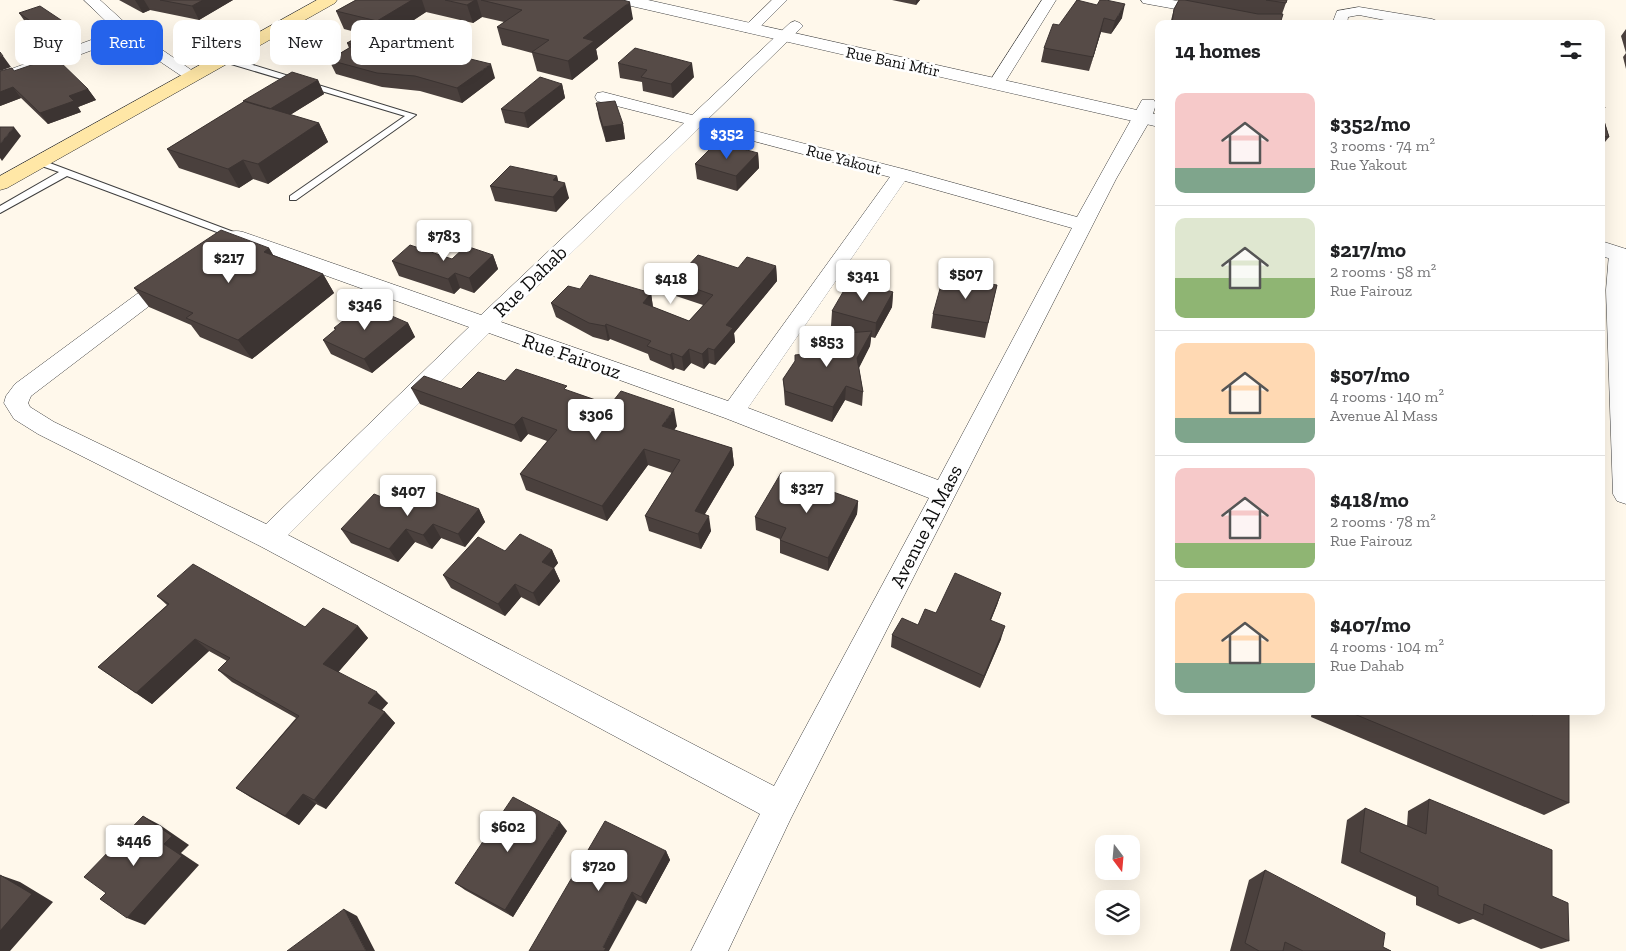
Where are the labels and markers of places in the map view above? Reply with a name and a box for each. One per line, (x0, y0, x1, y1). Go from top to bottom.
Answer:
pin: $352 (697, 118, 757, 160)
pin: $783 (414, 220, 474, 262)
pin: $217 (199, 242, 259, 284)
pin: $507 (936, 258, 996, 300)
pin: $341 (833, 260, 893, 302)
pin: $418 (641, 262, 701, 305)
pin: $346 (335, 288, 395, 331)
pin: $853 (797, 326, 857, 368)
pin: $306 (566, 398, 626, 441)
pin: $327 (777, 472, 837, 514)
pin: $407 (378, 474, 438, 517)
pin: $602 (478, 810, 538, 853)
pin: $446 (104, 824, 164, 867)
pin: $720 (569, 850, 629, 892)

